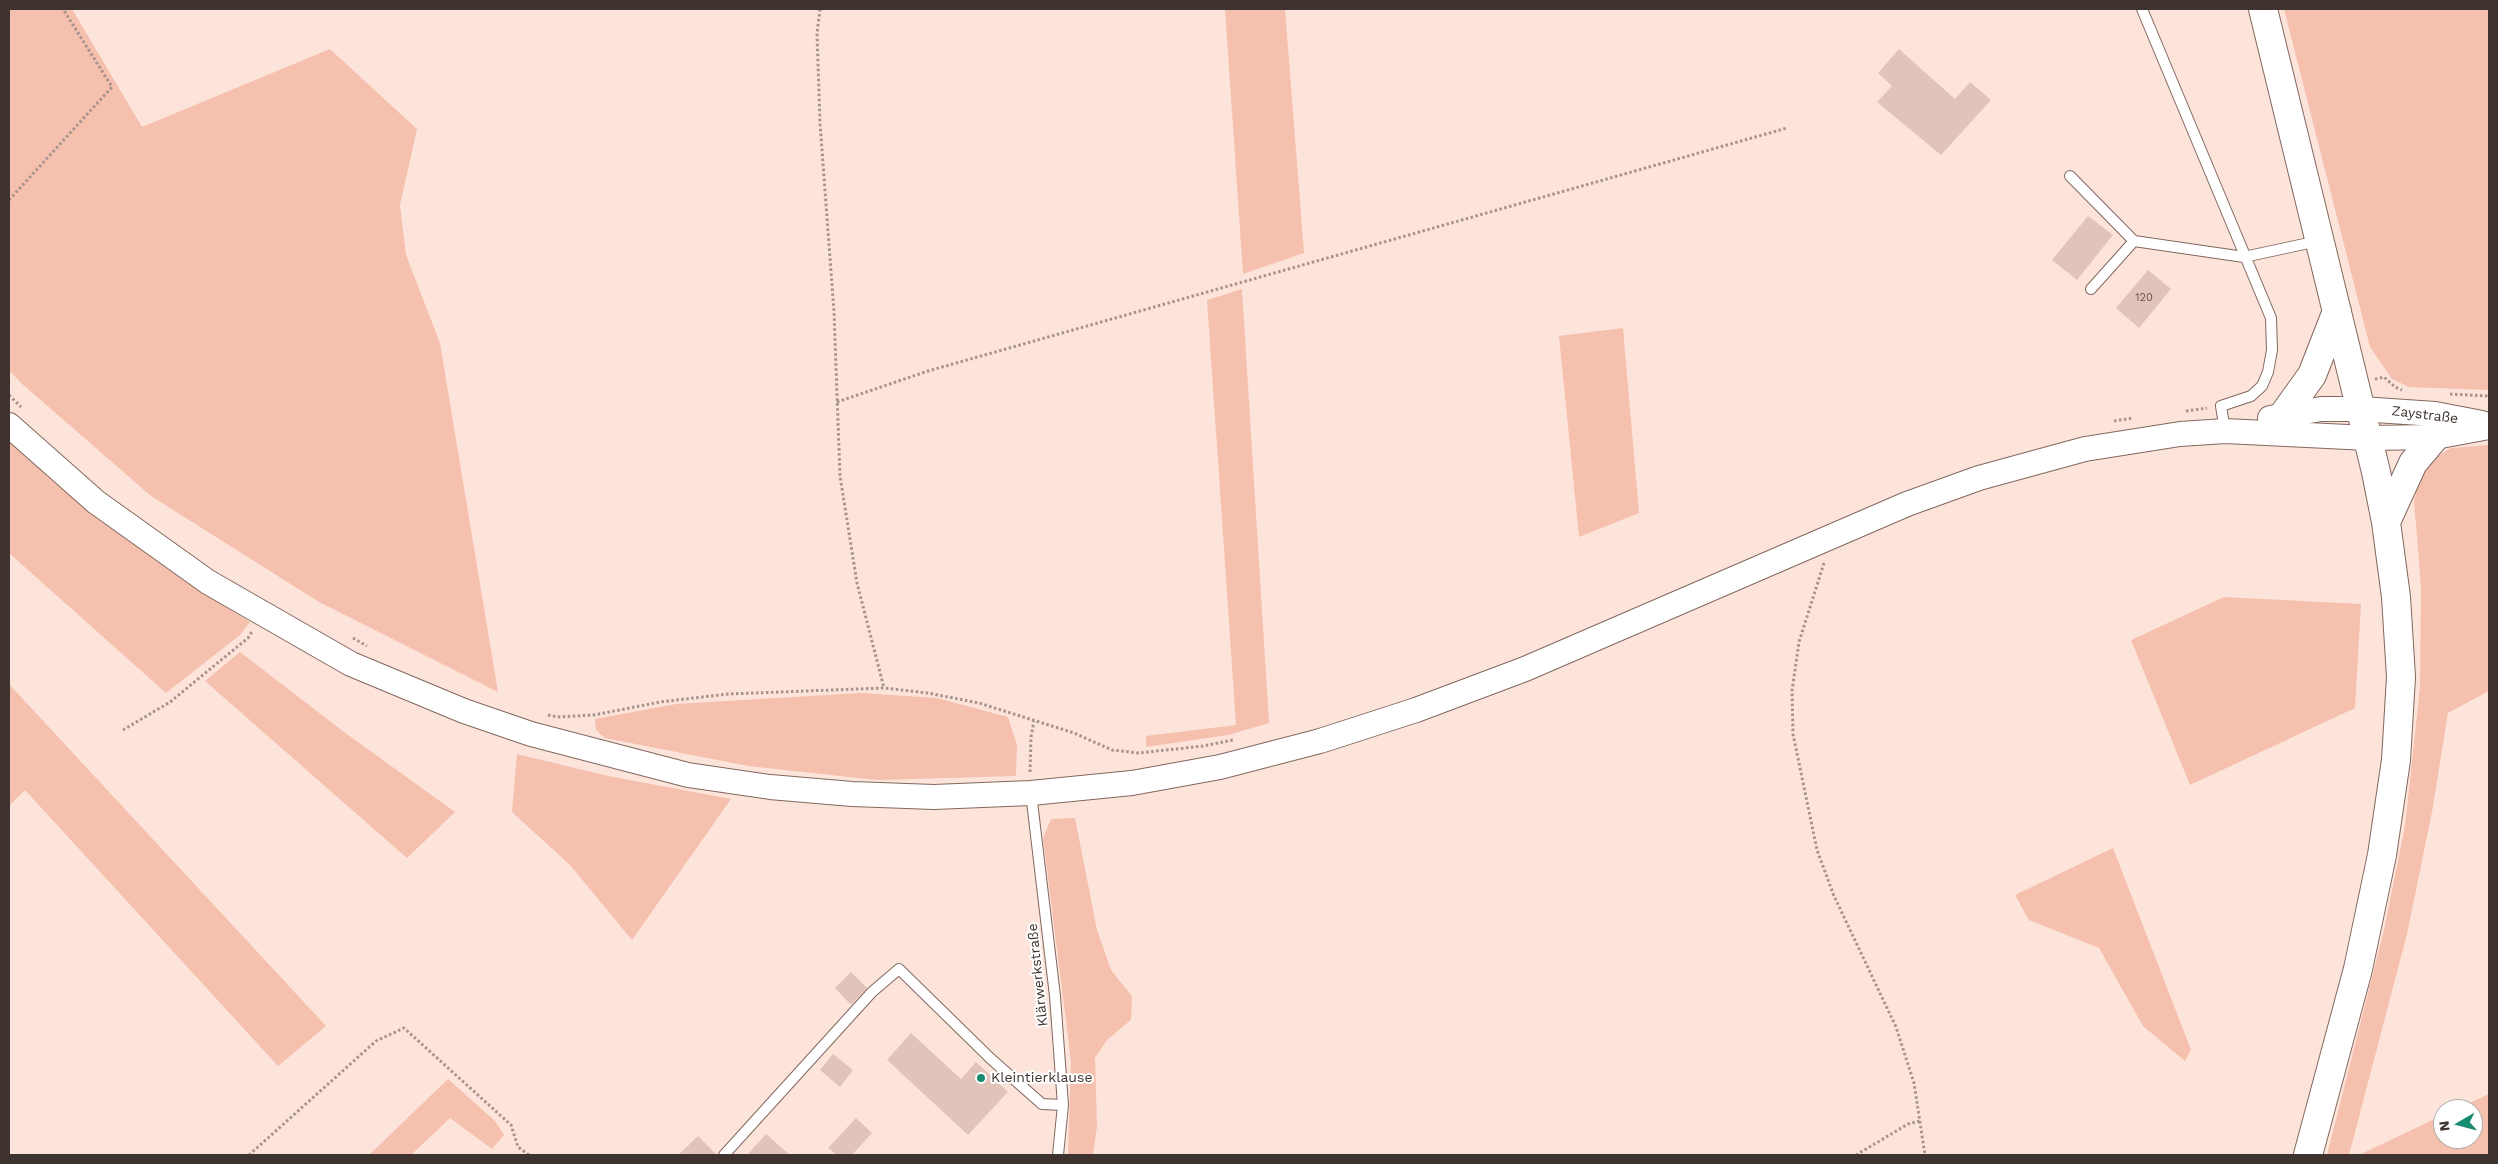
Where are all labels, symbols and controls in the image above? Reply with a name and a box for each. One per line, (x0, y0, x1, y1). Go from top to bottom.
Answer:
house number: 120 (2135, 291, 2153, 305)
street label: Zaystraße (2391, 403, 2459, 427)
street label: Klärwerkstraße (1024, 923, 1052, 1027)
place label: Kleintierklause (991, 1070, 1092, 1086)
marker: Kleintierklause (975, 1072, 987, 1084)
north arrow (2433, 1099, 2483, 1149)
text: N (2435, 1120, 2453, 1132)

